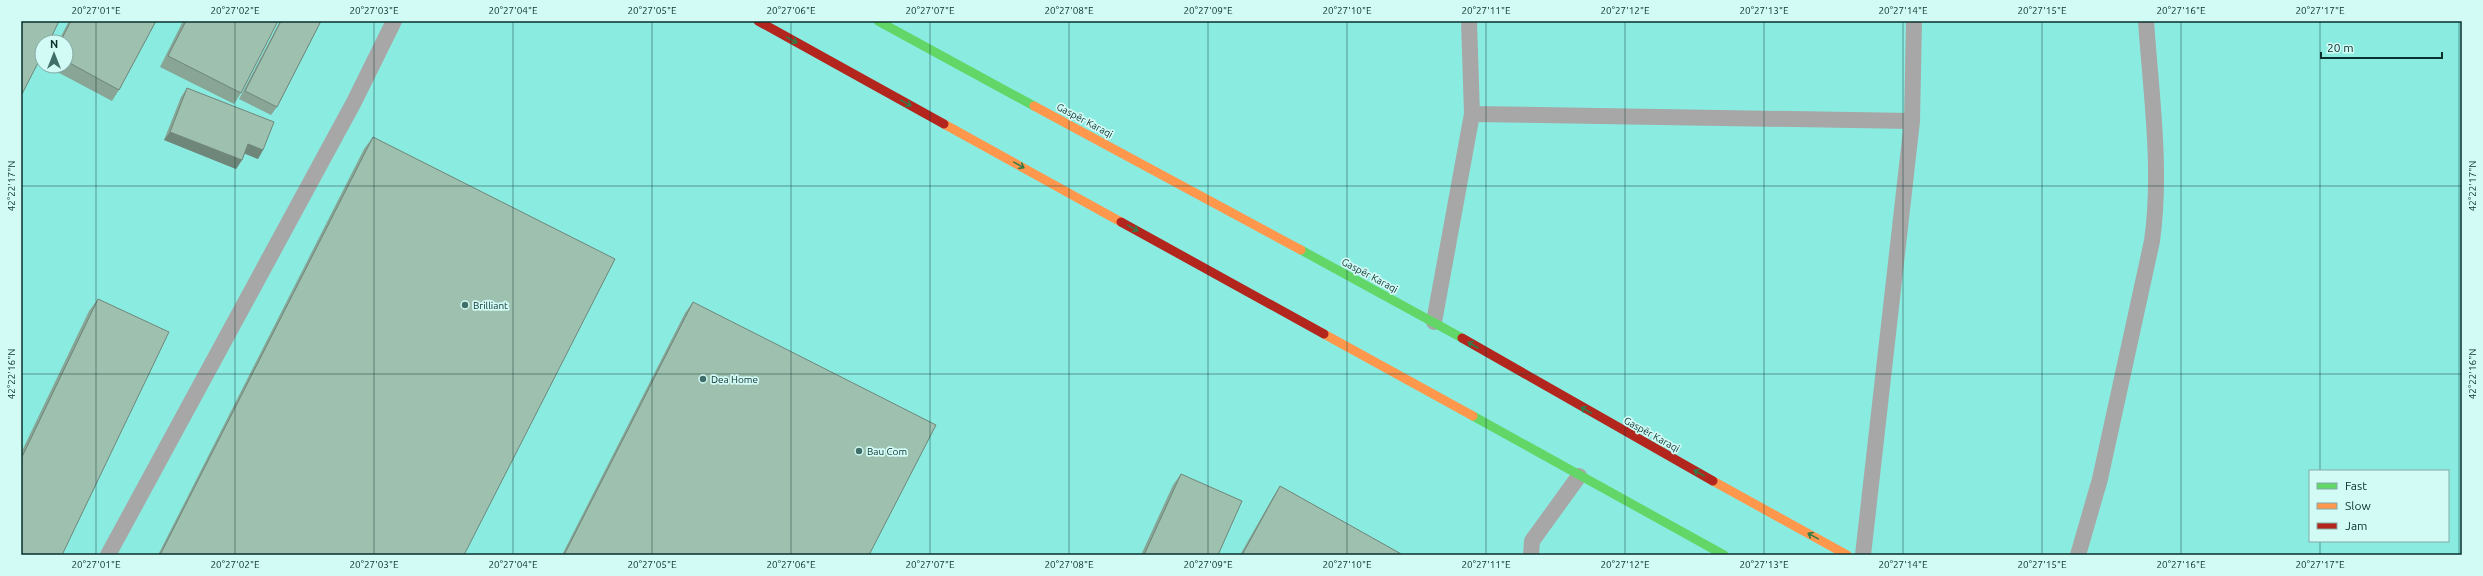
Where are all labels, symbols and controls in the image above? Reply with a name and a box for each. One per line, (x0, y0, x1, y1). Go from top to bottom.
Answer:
text: 20°27'01"E (71, 5, 121, 16)
text: 20°27'02"E (210, 5, 260, 16)
text: 20°27'03"E (349, 5, 399, 16)
text: 20°27'04"E (488, 5, 538, 16)
text: 20°27'05"E (627, 5, 677, 16)
text: 20°27'06"E (766, 5, 816, 16)
text: 20°27'07"E (905, 5, 955, 16)
text: 20°27'08"E (1044, 5, 1094, 16)
text: 20°27'09"E (1183, 5, 1233, 16)
text: 20°27'10"E (1322, 5, 1372, 16)
text: 20°27'11"E (1461, 5, 1511, 16)
text: 20°27'12"E (1600, 5, 1650, 16)
text: 20°27'13"E (1739, 5, 1789, 16)
text: 20°27'14"E (1878, 5, 1928, 16)
text: 20°27'15"E (2017, 5, 2067, 16)
text: 20°27'16"E (2156, 5, 2206, 16)
text: 20°27'17"E (2295, 5, 2345, 16)
north arrow (34, 34, 74, 74)
scale bar (2321, 34, 2442, 60)
one-way arrow (786, 36, 798, 44)
text: N (50, 38, 58, 50)
text: 20 m (2327, 41, 2354, 54)
one-way arrow (899, 99, 911, 107)
street label: Gaspër Karaqi (1055, 101, 1115, 140)
text: 42°22'17"N (6, 161, 17, 211)
text: 42°22'17"N (2467, 161, 2478, 211)
one-way arrow (1013, 162, 1025, 170)
one-way arrow (1127, 225, 1139, 232)
street label: Gaspër Karaqi (1340, 256, 1400, 295)
marker: Brilliant (460, 300, 470, 310)
place label: Brilliant (473, 300, 508, 311)
one-way arrow (1467, 340, 1479, 348)
text: 42°22'16"N (6, 349, 17, 399)
text: 42°22'16"N (2467, 349, 2478, 399)
marker: Dea Home (698, 374, 708, 384)
place label: Dea Home (711, 374, 758, 385)
one-way arrow (1580, 406, 1592, 414)
street label: Gaspër Karaqi (1622, 415, 1682, 454)
marker: Bau Com (854, 446, 864, 456)
place label: Bau Com (867, 446, 907, 457)
one-way arrow (1693, 469, 1705, 477)
legend (2309, 470, 2449, 542)
text: Fast (2345, 479, 2367, 492)
text: Slow (2345, 499, 2371, 512)
text: Jam (2345, 519, 2367, 532)
one-way arrow (1807, 532, 1819, 540)
text: 20°27'01"E (71, 559, 121, 570)
text: 20°27'02"E (210, 559, 260, 570)
text: 20°27'03"E (349, 559, 399, 570)
text: 20°27'04"E (488, 559, 538, 570)
text: 20°27'05"E (627, 559, 677, 570)
text: 20°27'06"E (766, 559, 816, 570)
text: 20°27'07"E (905, 559, 955, 570)
text: 20°27'08"E (1044, 559, 1094, 570)
text: 20°27'09"E (1183, 559, 1233, 570)
text: 20°27'10"E (1322, 559, 1372, 570)
text: 20°27'11"E (1461, 559, 1511, 570)
text: 20°27'12"E (1600, 559, 1650, 570)
text: 20°27'13"E (1739, 559, 1789, 570)
text: 20°27'14"E (1878, 559, 1928, 570)
text: 20°27'15"E (2017, 559, 2067, 570)
text: 20°27'16"E (2156, 559, 2206, 570)
text: 20°27'17"E (2295, 559, 2345, 570)

